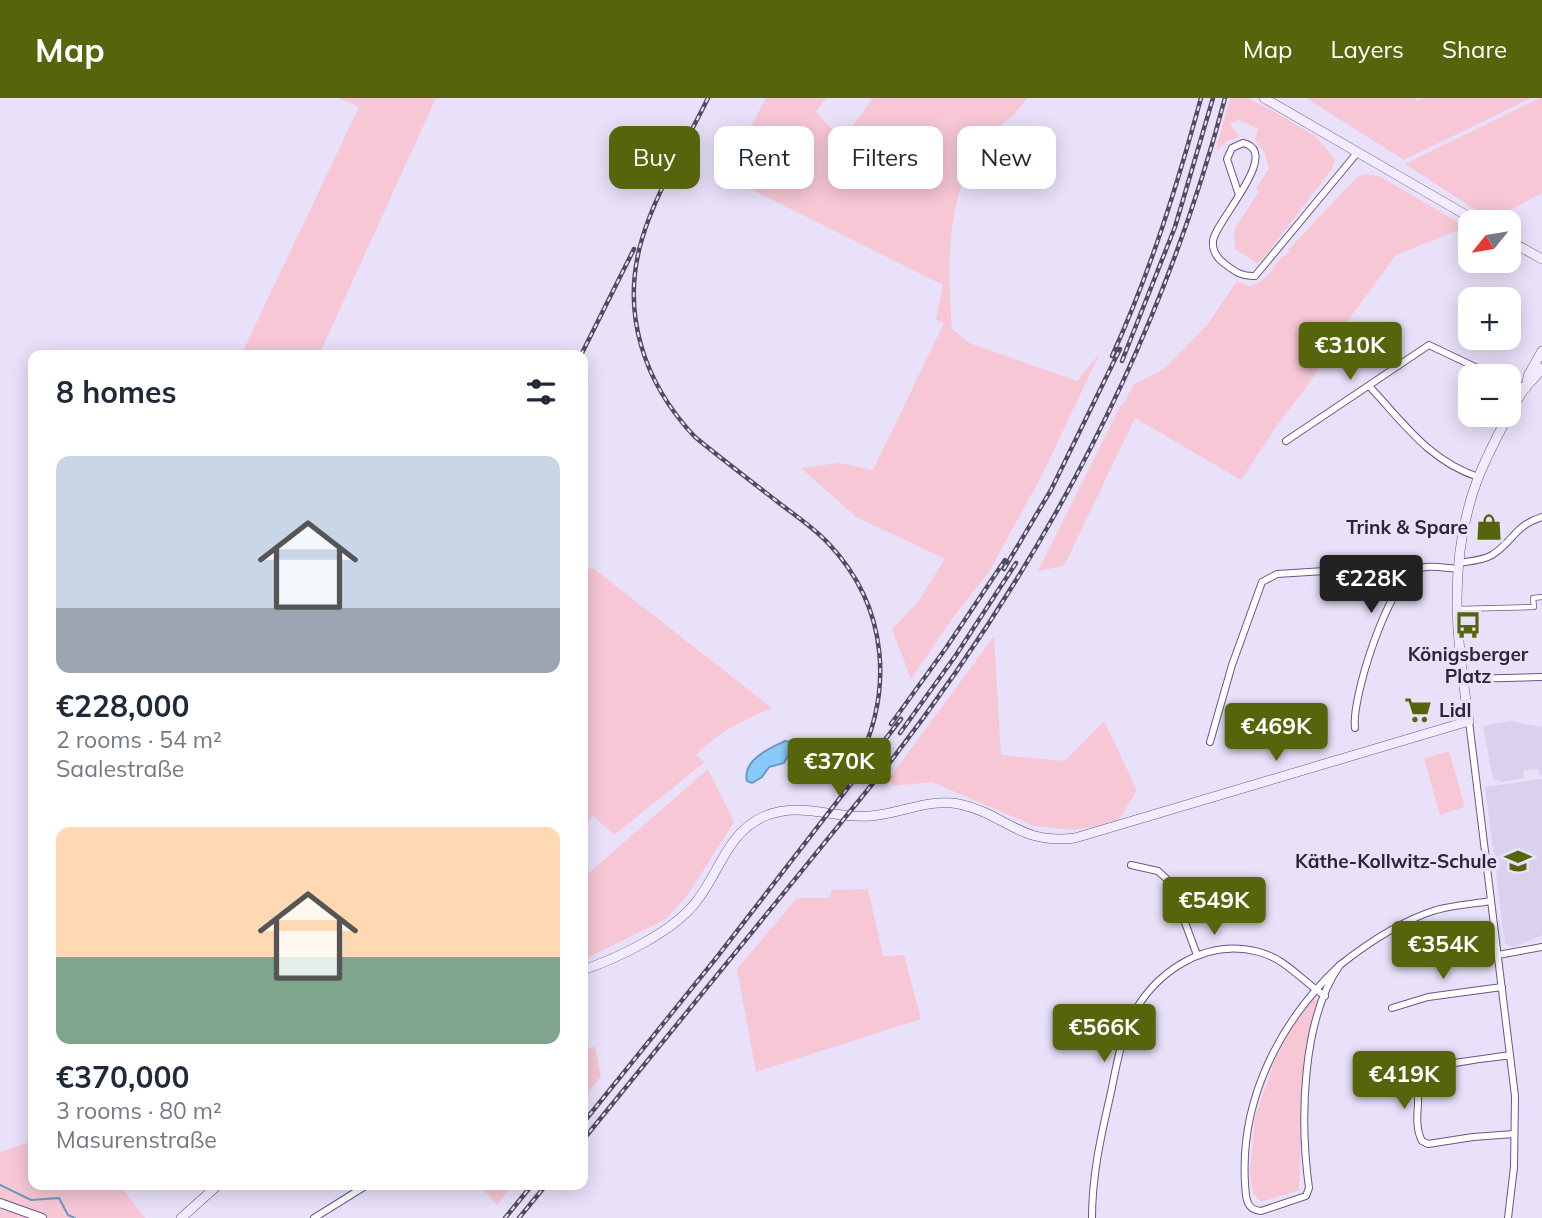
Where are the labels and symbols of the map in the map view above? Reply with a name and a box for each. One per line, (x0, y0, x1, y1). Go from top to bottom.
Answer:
north arrow (1458, 210, 1521, 273)
pin: €310K (1301, 322, 1399, 382)
shop icon: Trink & Spare (1474, 512, 1504, 542)
place label: Trink & Spare (1346, 515, 1468, 539)
pin: €228K (1322, 556, 1420, 615)
bus stop icon: Königsberger Platz (1453, 610, 1483, 640)
place label: Königsberger Platz (1408, 642, 1529, 688)
supermarket icon: Lidl (1403, 695, 1433, 725)
place label: Lidl (1439, 698, 1471, 722)
pin: €469K (1227, 704, 1325, 763)
pin: €370K (790, 738, 888, 798)
school or university icon: Käthe-Kollwitz-Schule (1503, 846, 1533, 876)
place label: Käthe-Kollwitz-Schule (1295, 849, 1497, 873)
pin: €549K (1165, 878, 1263, 937)
pin: €354K (1394, 922, 1492, 981)
pin: €566K (1055, 1004, 1153, 1064)
pin: €419K (1355, 1052, 1453, 1111)

